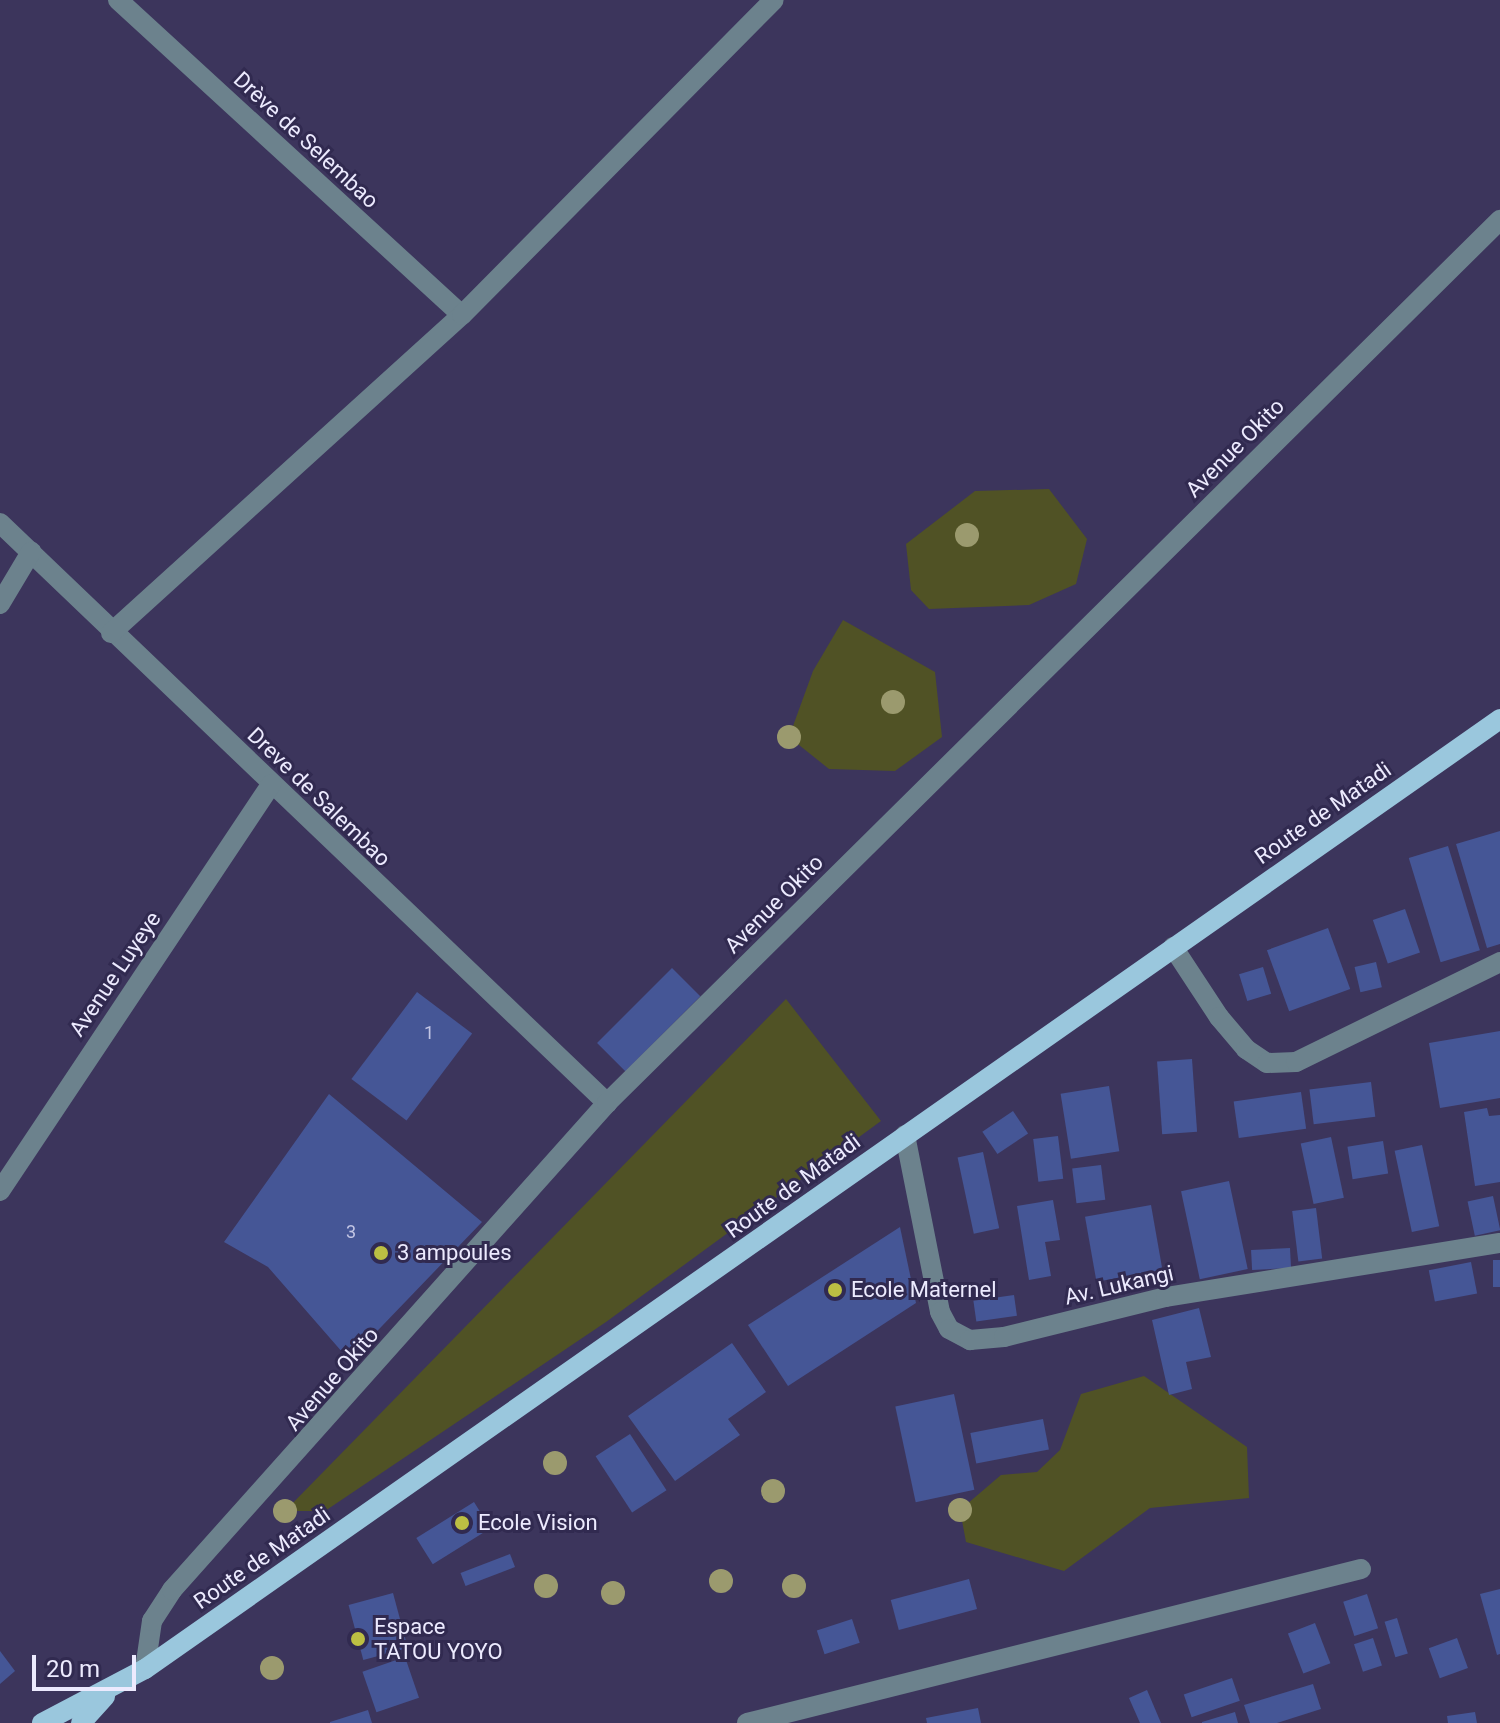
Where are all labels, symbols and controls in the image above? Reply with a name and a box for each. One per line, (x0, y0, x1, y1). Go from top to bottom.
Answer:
street label: Drève de Selembao (228, 66, 384, 214)
street label: Avenue Okito (1180, 393, 1290, 503)
street label: Dreve de Salembao (242, 722, 396, 872)
street label: Route de Matadi (1250, 756, 1396, 870)
street label: Avenue Okito (719, 849, 829, 959)
street label: Avenue Luyeye (64, 907, 166, 1041)
house number: 1 (424, 1022, 434, 1044)
street label: Route de Matadi (720, 1128, 866, 1244)
house number: 3 (346, 1221, 356, 1243)
place label: 3 ampoules (397, 1240, 511, 1266)
marker: 3 ampoules (372, 1244, 390, 1262)
street label: Av. Lukangi (1062, 1260, 1176, 1310)
place label: Ecole Maternel (851, 1277, 996, 1303)
marker: Ecole Maternel (826, 1281, 844, 1299)
street label: Avenue Okito (280, 1322, 384, 1436)
street label: Route de Matadi (189, 1501, 335, 1615)
place label: Ecole Vision (478, 1510, 598, 1536)
marker: Ecole Vision (453, 1514, 471, 1532)
place label: Espace TATOU YOYO (374, 1613, 503, 1664)
marker: Espace TATOU YOYO (349, 1630, 367, 1648)
scale bar (36, 1639, 140, 1689)
text: 20 m (46, 1655, 100, 1683)

